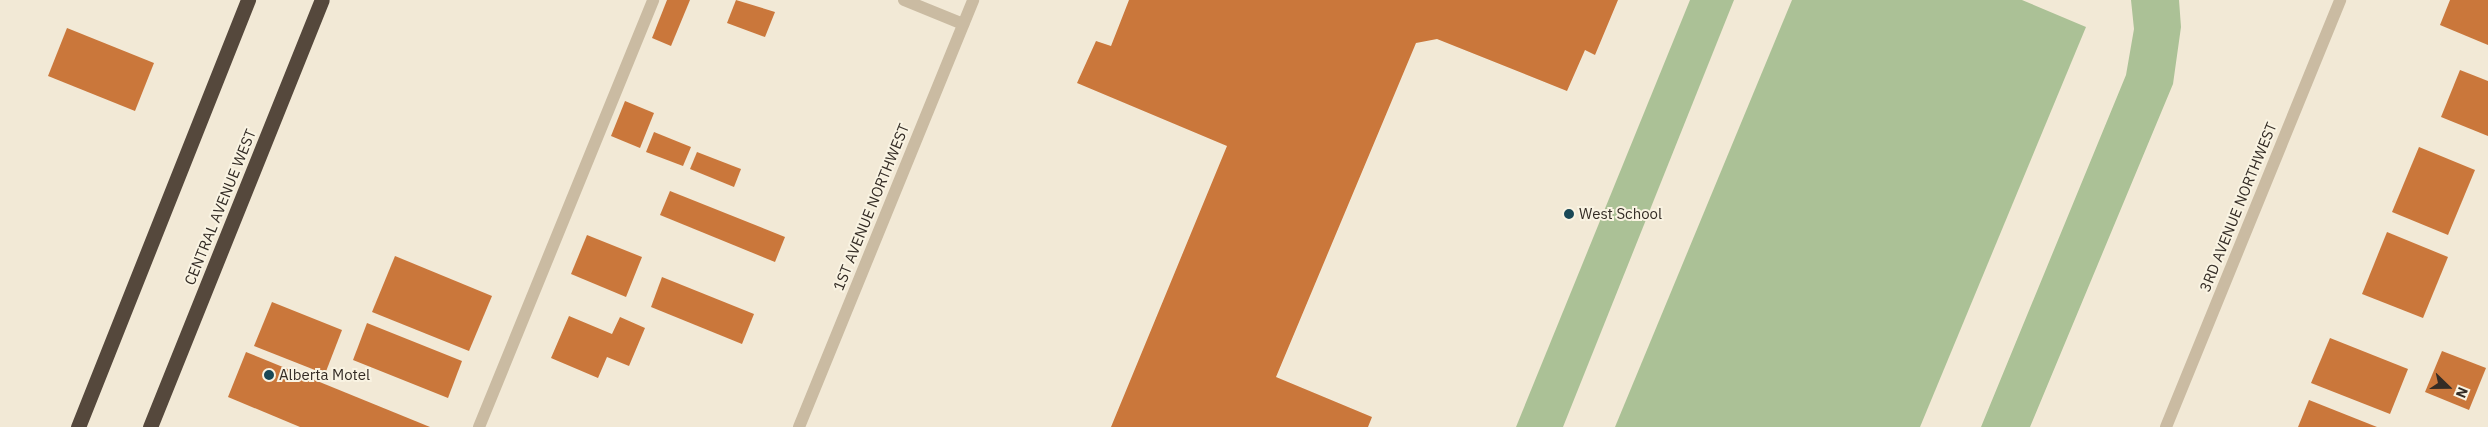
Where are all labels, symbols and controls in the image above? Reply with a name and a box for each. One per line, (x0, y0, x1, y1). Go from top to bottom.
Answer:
street label: 3RD AVENUE NORTHWEST (2196, 120, 2280, 294)
street label: 1ST AVENUE NORTHWEST (829, 121, 913, 293)
street label: CENTRAL AVENUE WEST (180, 126, 260, 288)
place label: West School (1579, 205, 1662, 223)
marker: West School (1563, 208, 1575, 220)
north arrow (2423, 362, 2473, 412)
place label: Alberta Motel (279, 366, 370, 384)
marker: Alberta Motel (263, 369, 275, 381)
text: N (2452, 385, 2472, 401)

